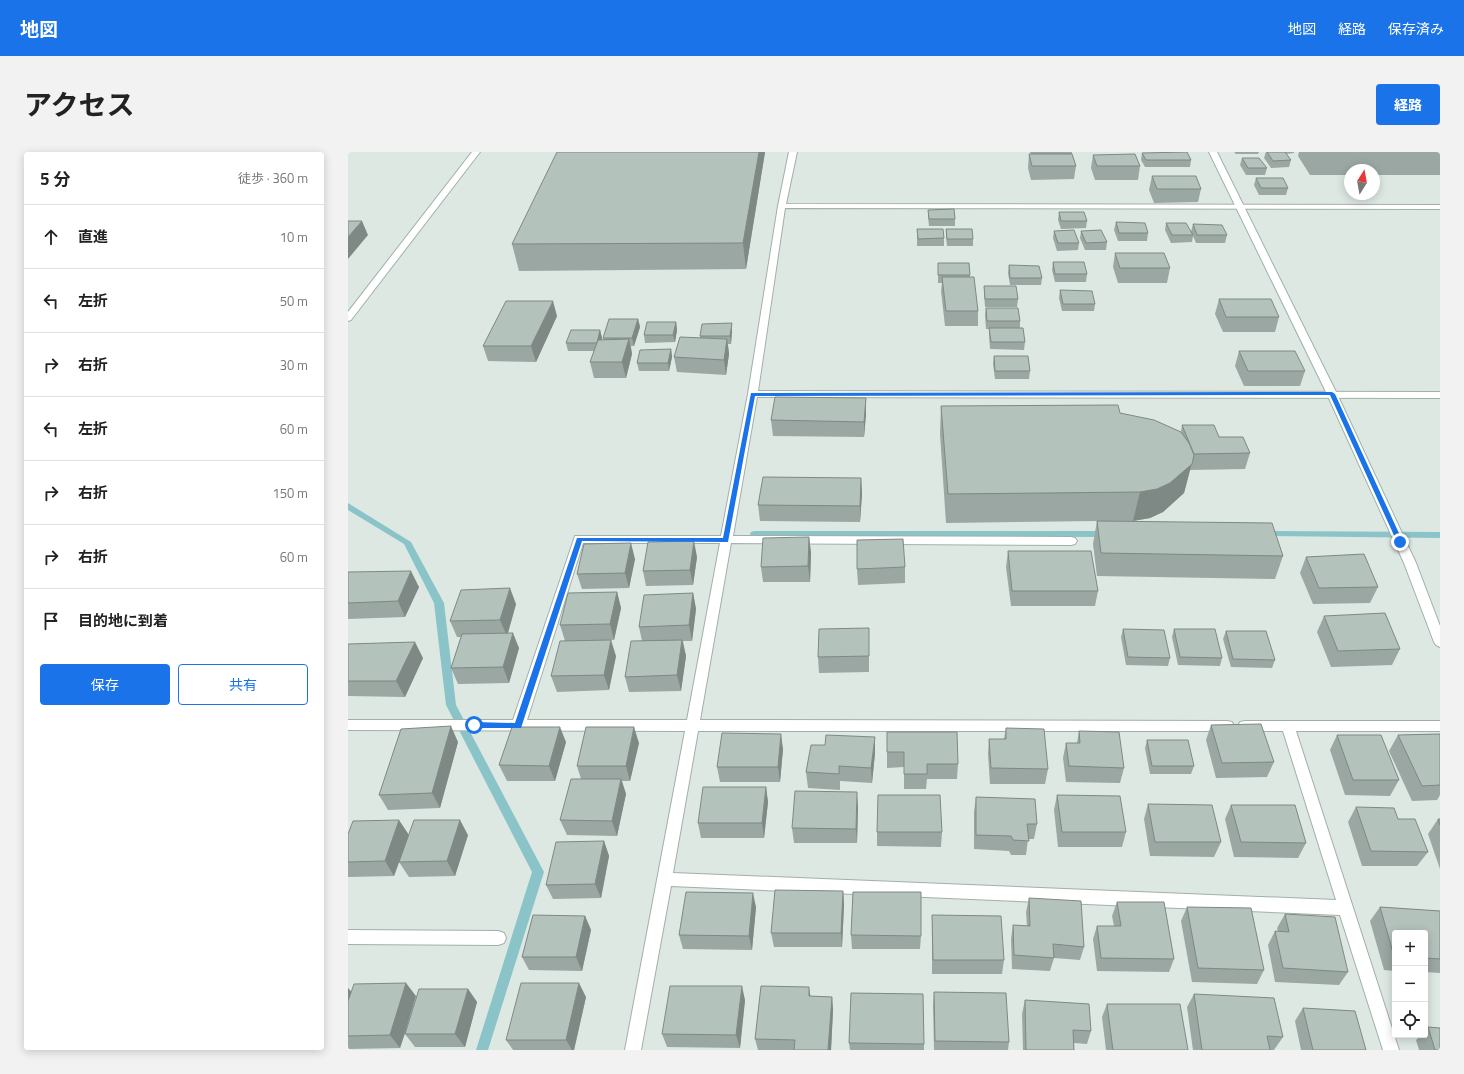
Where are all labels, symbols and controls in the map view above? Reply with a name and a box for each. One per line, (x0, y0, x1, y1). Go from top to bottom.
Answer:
text: 地図 (20, 14, 58, 43)
text: 地図 (1288, 18, 1316, 39)
text: 経路 (1338, 18, 1366, 39)
text: 保存済み (1388, 18, 1444, 39)
text: アクセス (24, 83, 135, 126)
button: 経路 (1376, 84, 1440, 125)
north arrow (1344, 164, 1380, 200)
text: 5 分 (40, 166, 70, 192)
text: 徒歩 · 360 m (238, 168, 308, 188)
text: 直進 (78, 225, 108, 248)
icon: ahead (40, 226, 62, 248)
text: 10 m (280, 227, 308, 247)
text: 左折 (78, 289, 108, 312)
icon: left (40, 290, 62, 312)
text: 50 m (280, 291, 308, 311)
text: 右折 (78, 353, 108, 376)
icon: right (40, 354, 62, 376)
text: 30 m (280, 355, 308, 375)
text: 左折 (78, 417, 108, 440)
icon: left (40, 418, 62, 440)
text: 60 m (280, 419, 308, 439)
text: 右折 (78, 481, 108, 504)
icon: right (40, 482, 62, 504)
text: 150 m (272, 483, 308, 503)
route end (1391, 533, 1409, 551)
text: 右折 (78, 545, 108, 568)
icon: right (40, 546, 62, 568)
text: 60 m (280, 547, 308, 567)
text: 目的地に到着 (78, 609, 168, 632)
icon: arrive (40, 610, 62, 632)
button: 保存 (40, 664, 170, 705)
button: 共有 (178, 664, 308, 705)
route start (465, 716, 483, 734)
map controls (1392, 930, 1428, 1038)
button: + (1392, 930, 1428, 966)
button: − (1392, 966, 1428, 1002)
button: locate (1392, 1002, 1428, 1038)

